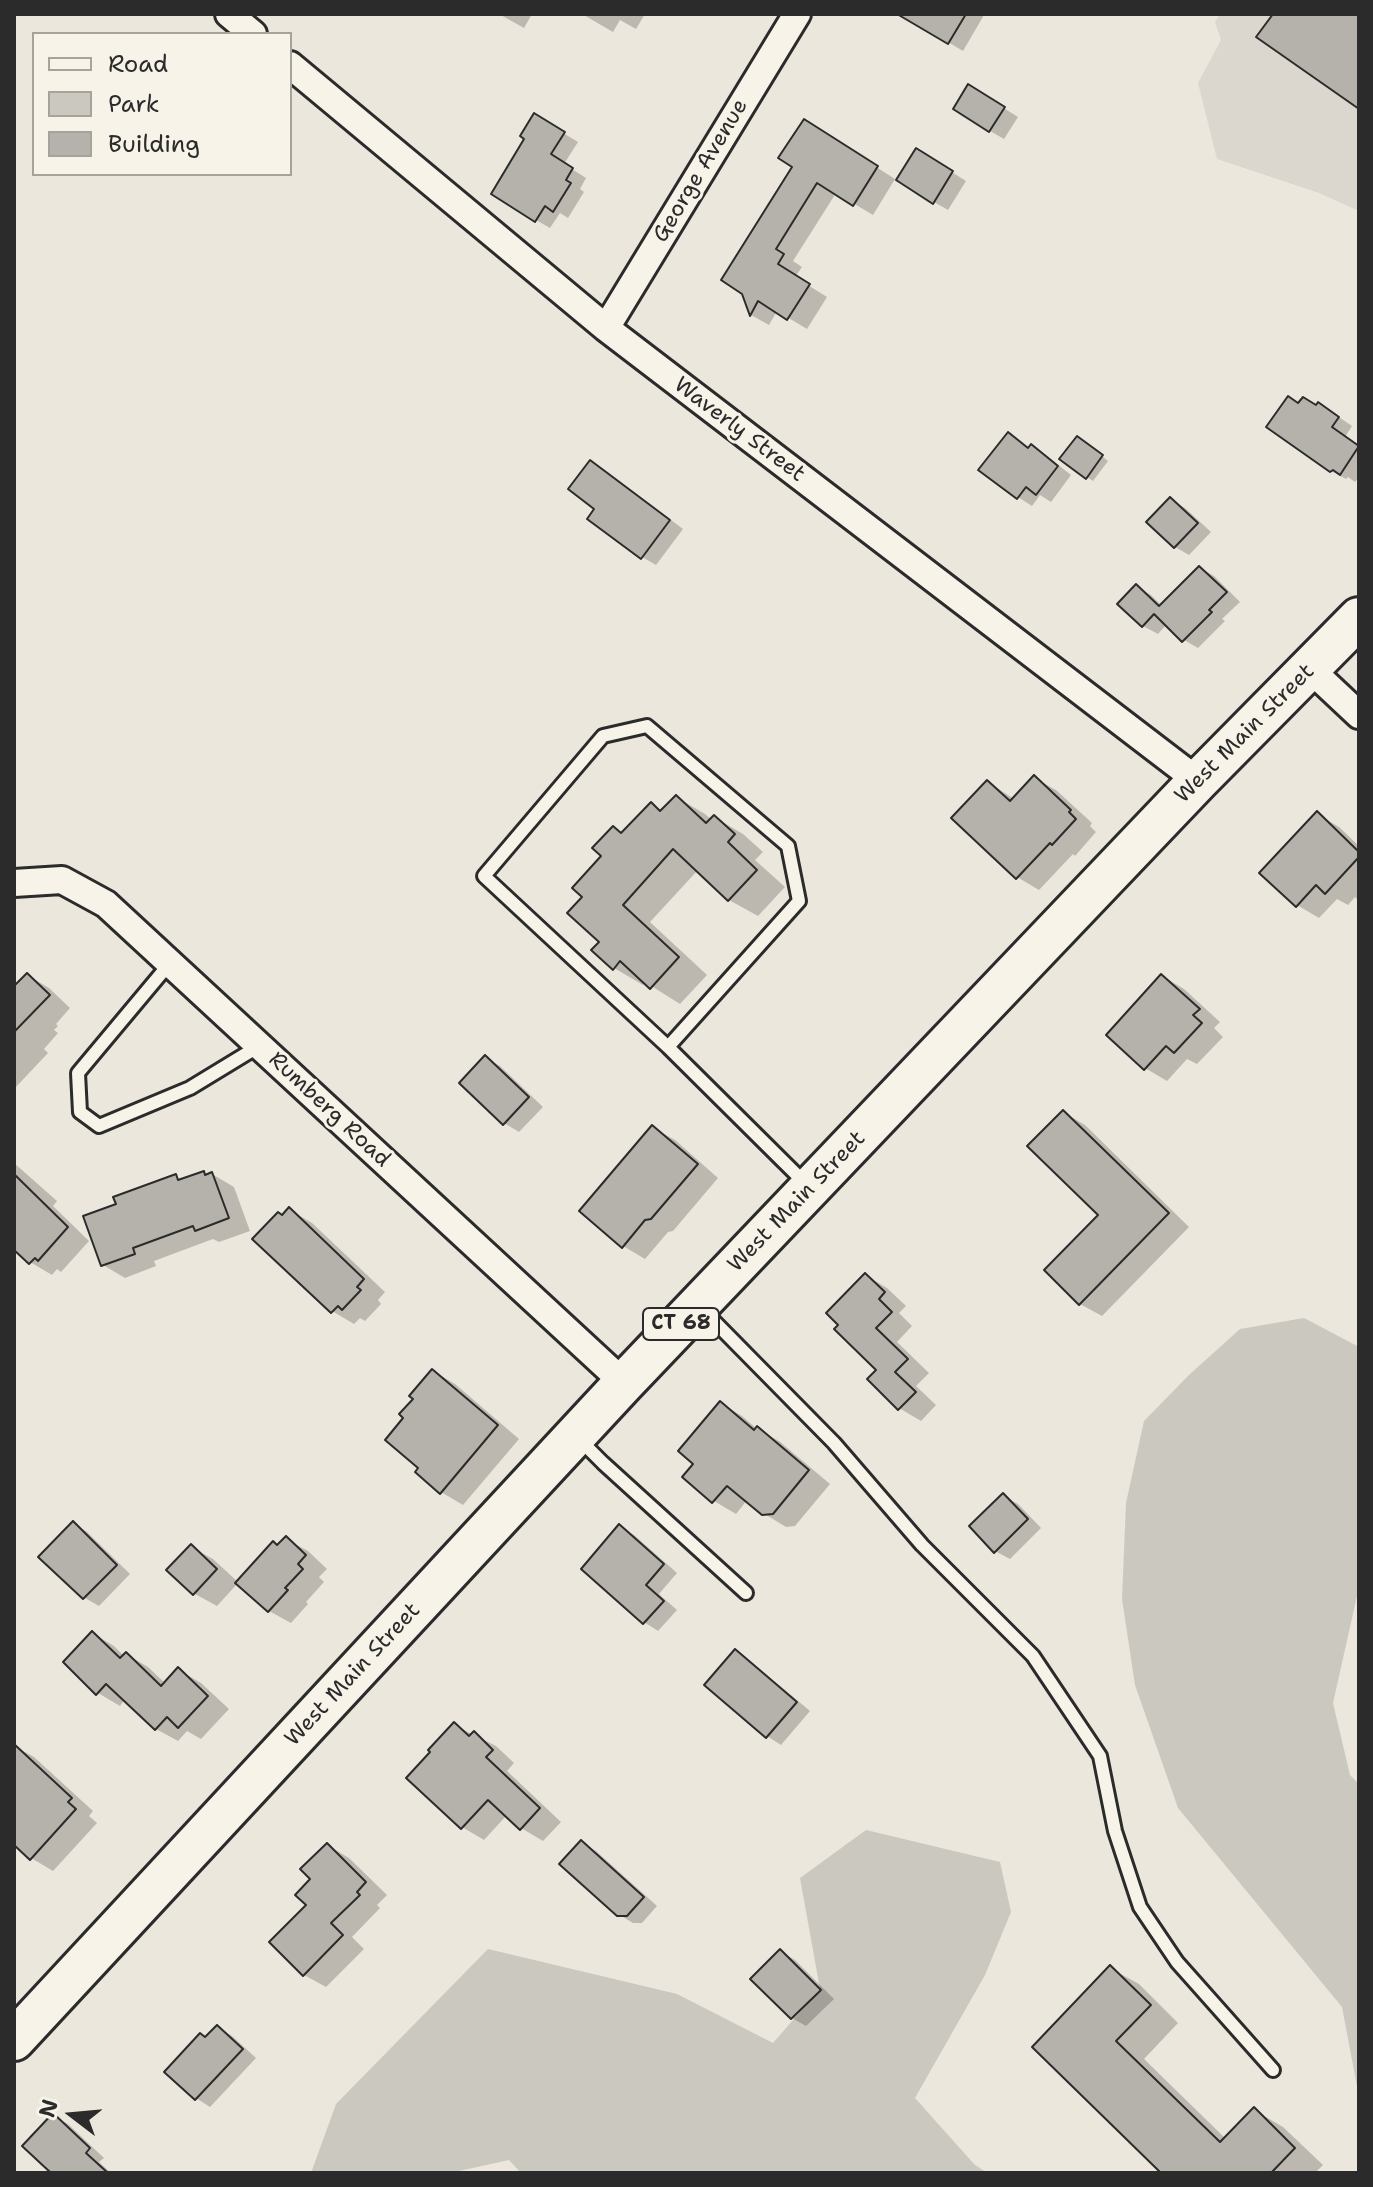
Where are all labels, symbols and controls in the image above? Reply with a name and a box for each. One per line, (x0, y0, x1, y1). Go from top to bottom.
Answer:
legend (32, 32, 292, 176)
text: Road (108, 48, 168, 80)
text: Park (108, 88, 160, 120)
street label: George Avenue (648, 95, 754, 247)
text: Building (108, 128, 200, 160)
street label: Waverly Street (668, 372, 810, 488)
street label: West Main Street (1170, 659, 1320, 809)
street label: Rumberg Road (263, 1047, 395, 1173)
street label: West Main Street (723, 1126, 871, 1278)
road number: CT 68 (643, 1308, 719, 1340)
street label: West Main Street (280, 1598, 426, 1752)
north arrow (32, 2075, 112, 2155)
text: N (32, 2096, 65, 2121)

